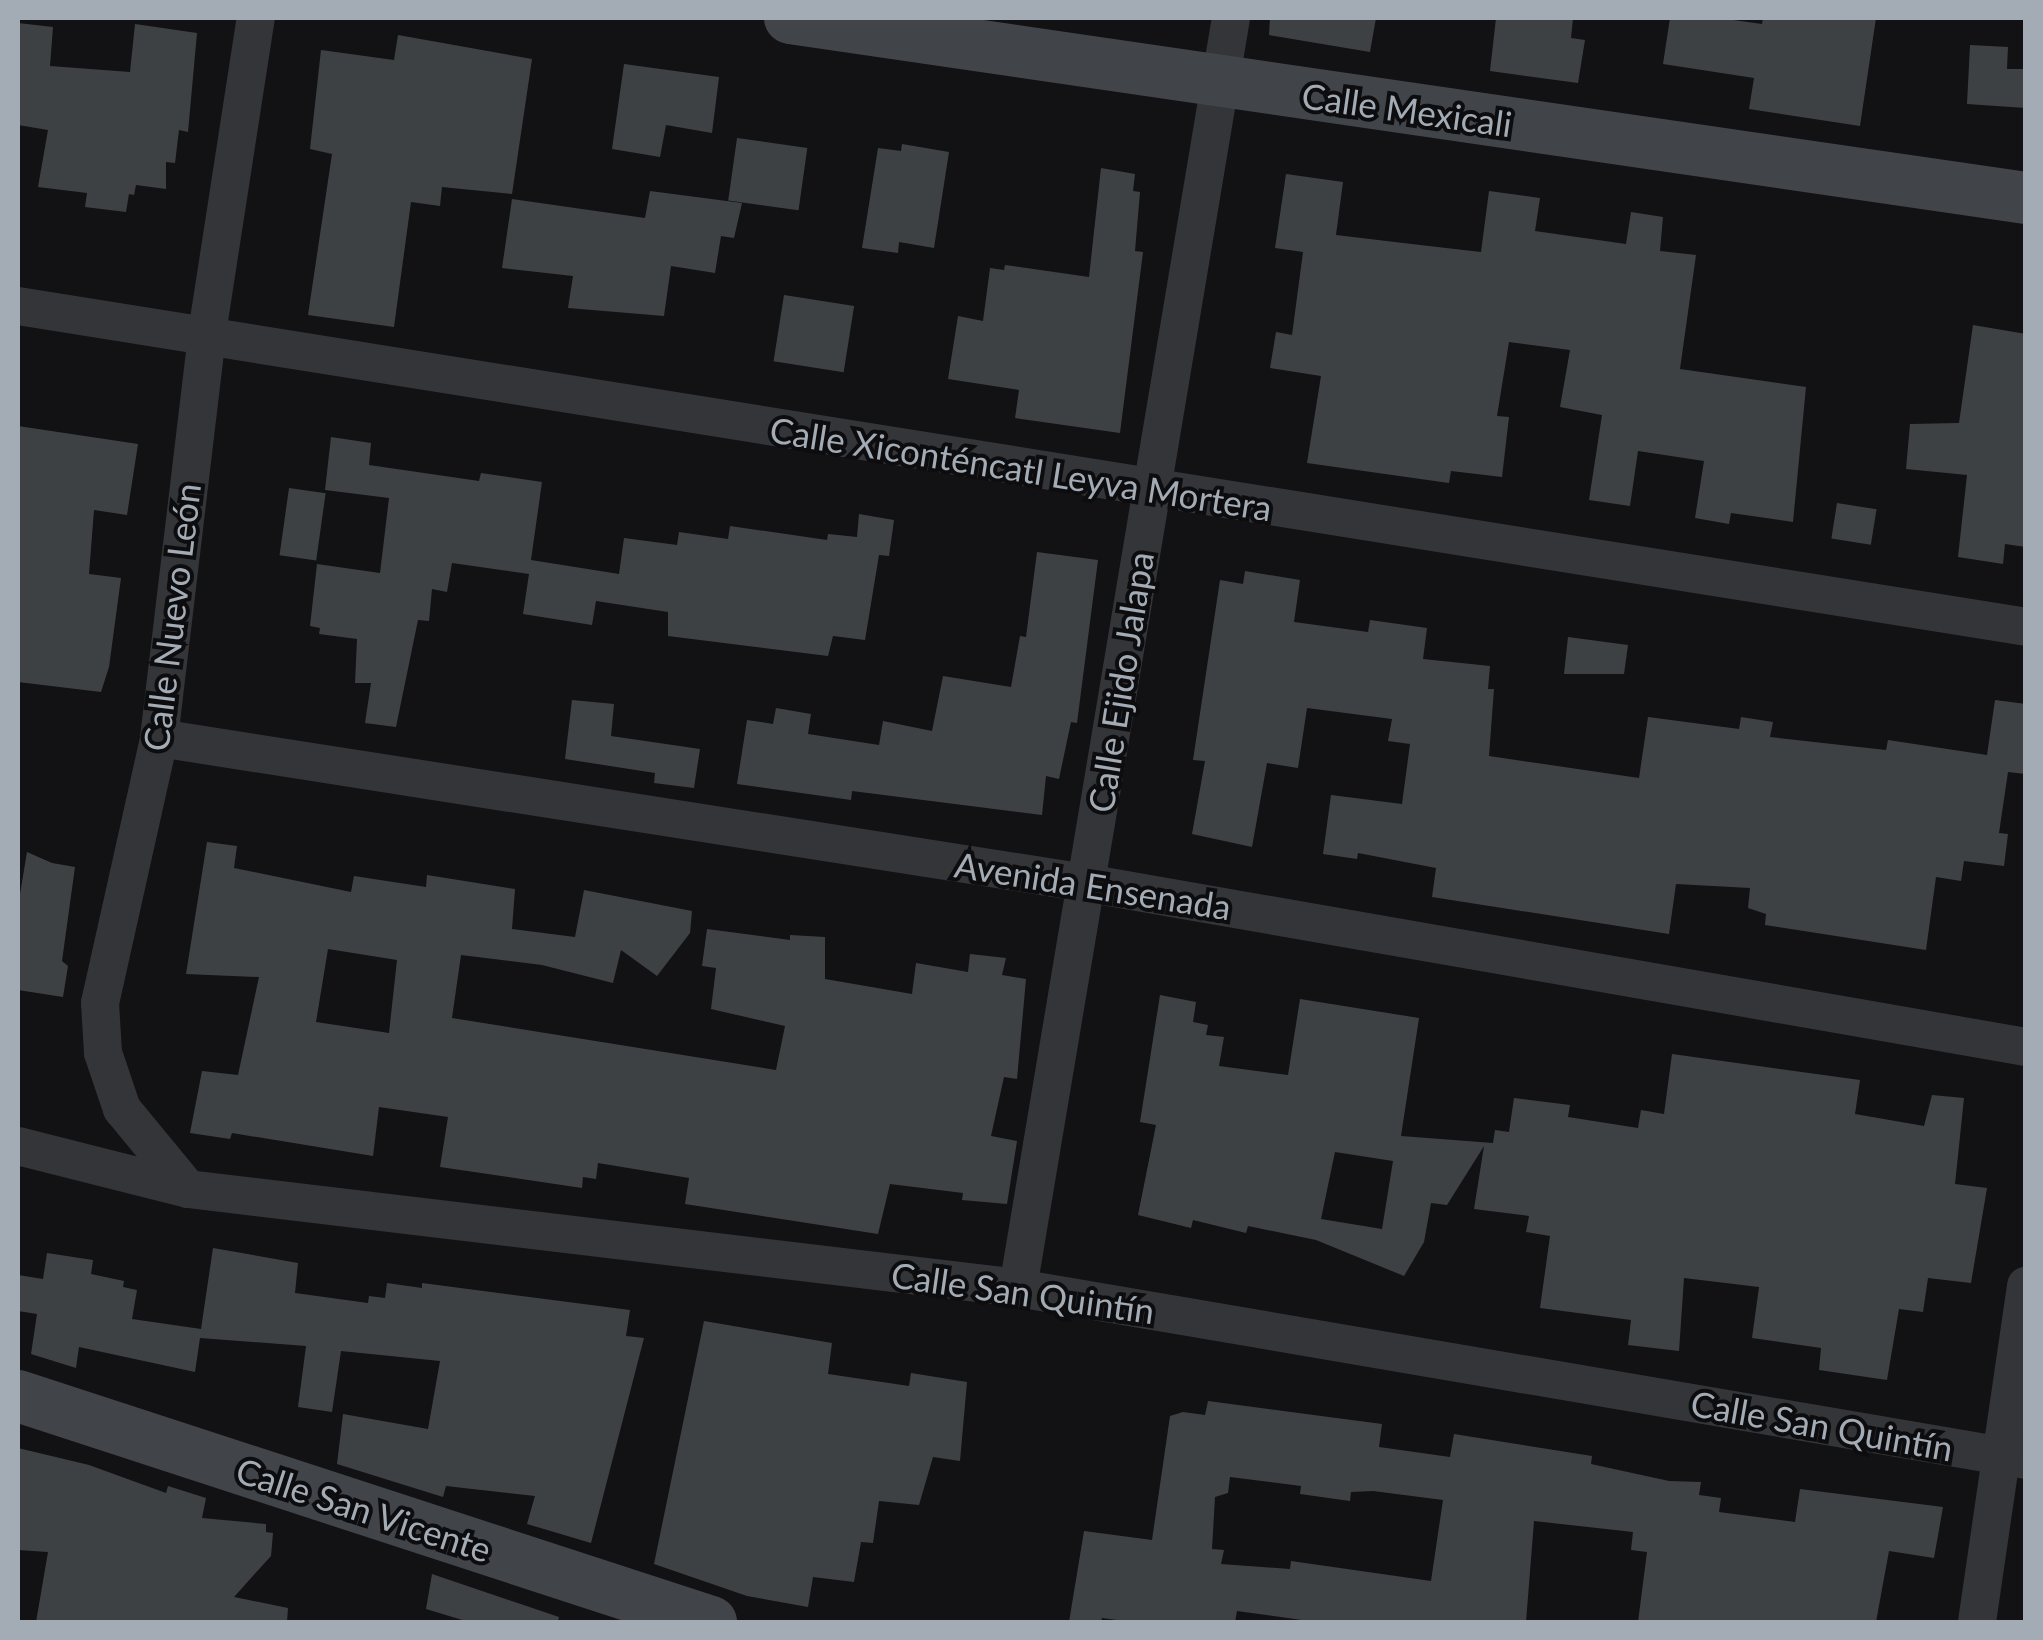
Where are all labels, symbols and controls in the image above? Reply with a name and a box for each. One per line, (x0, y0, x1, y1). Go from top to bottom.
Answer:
street label: Calle Mexicali (1299, 73, 1515, 145)
street label: Calle Xiconténcatl Leyva Mortera (767, 408, 1275, 528)
street label: Calle Nuevo León (134, 481, 208, 753)
street label: Calle Ejido Jalapa (1079, 548, 1161, 816)
street label: Avenida Ensenada (952, 842, 1234, 928)
street label: Calle San Quintín (889, 1253, 1157, 1331)
street label: Calle San Quintín (1688, 1381, 1956, 1469)
street label: Calle San Vicente (231, 1448, 497, 1570)

